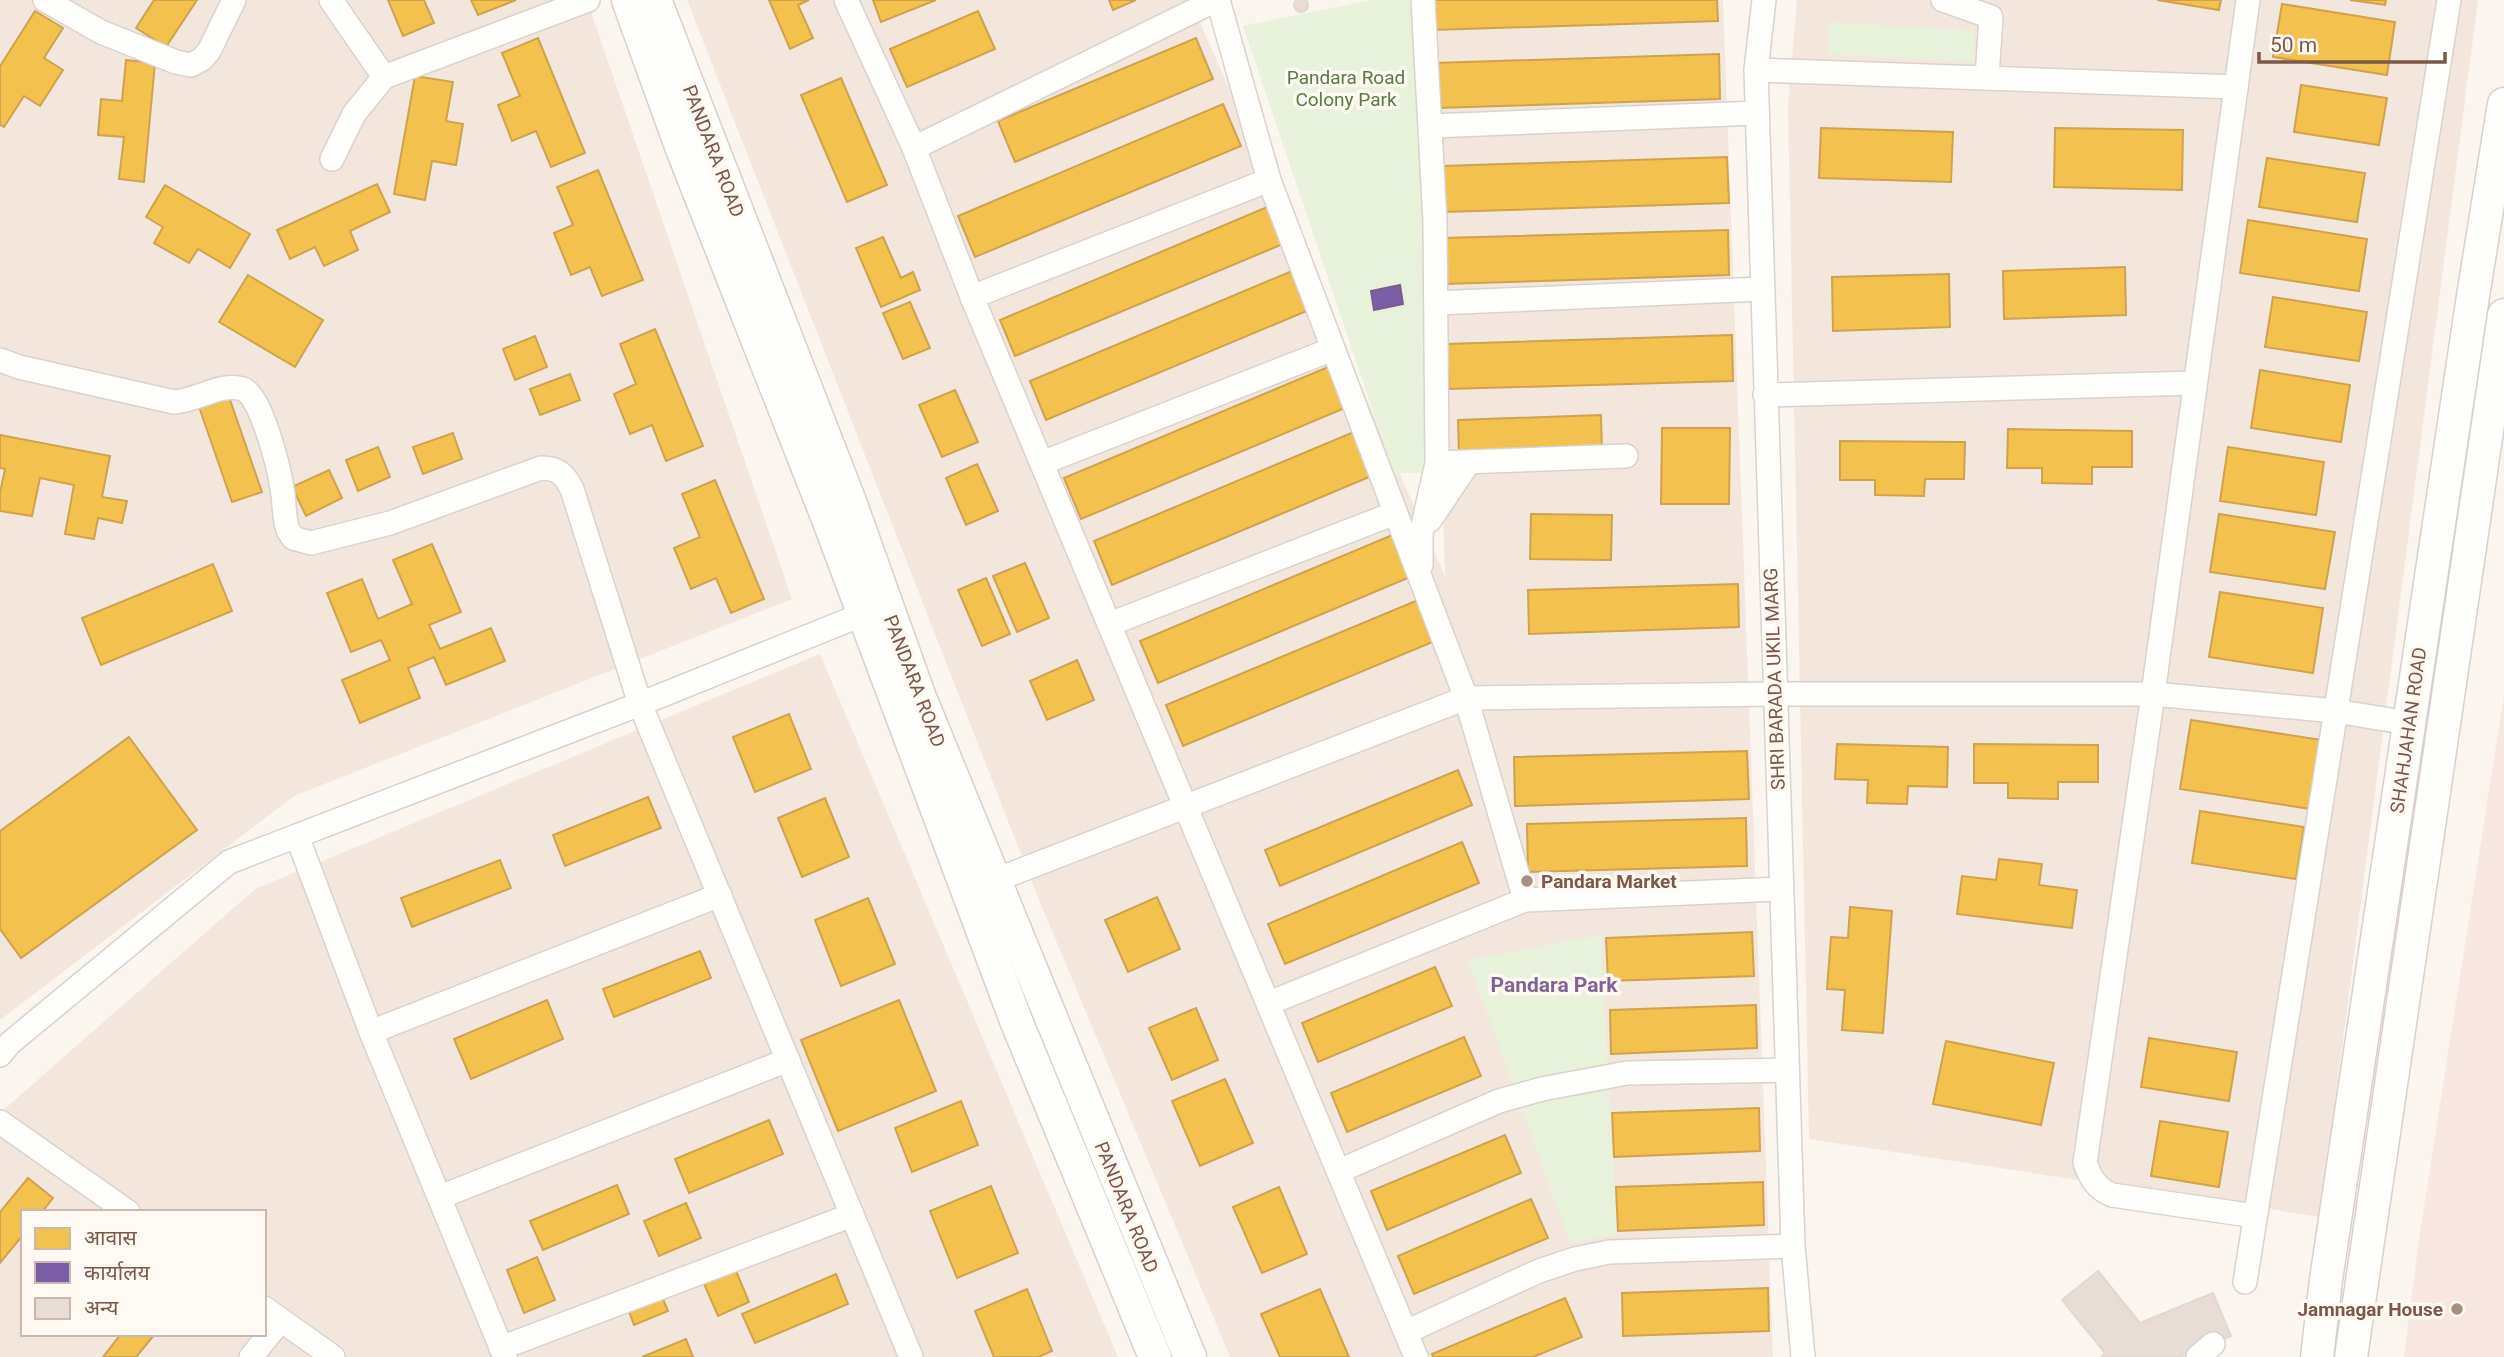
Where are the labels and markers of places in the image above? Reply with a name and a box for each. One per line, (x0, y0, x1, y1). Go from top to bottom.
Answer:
place label: Pandara Market (1541, 870, 1677, 893)
marker: Pandara Market (1519, 873, 1535, 889)
place label: Jamnagar House (2297, 1298, 2443, 1321)
marker: Jamnagar House (2449, 1301, 2465, 1317)

